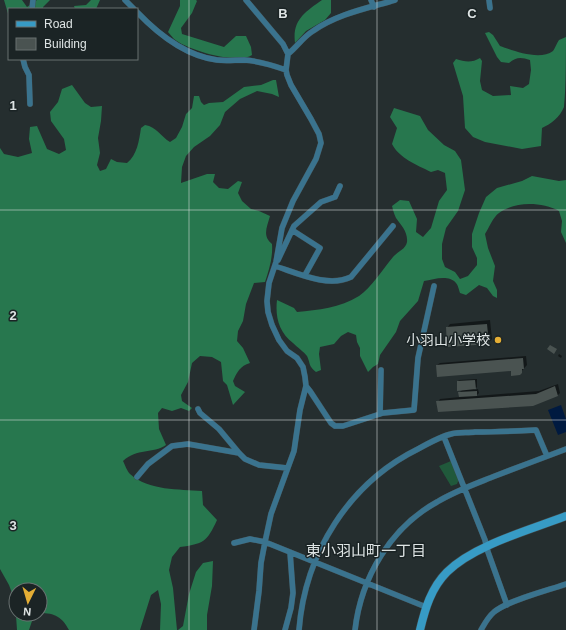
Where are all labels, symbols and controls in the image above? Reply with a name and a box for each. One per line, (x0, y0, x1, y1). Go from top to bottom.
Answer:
text: B (278, 6, 288, 21)
text: C (467, 6, 477, 21)
legend (8, 8, 138, 60)
text: Road (44, 17, 73, 31)
text: Building (44, 37, 87, 51)
text: 1 (9, 98, 17, 113)
text: 2 (9, 308, 17, 323)
place label: 小羽山小学校 (406, 332, 490, 348)
marker: 小羽山小学校 (493, 335, 503, 345)
text: 3 (9, 518, 17, 533)
district label: 東小羽山町一丁目 (306, 542, 426, 559)
north arrow (8, 582, 48, 622)
text: N (23, 606, 32, 618)

